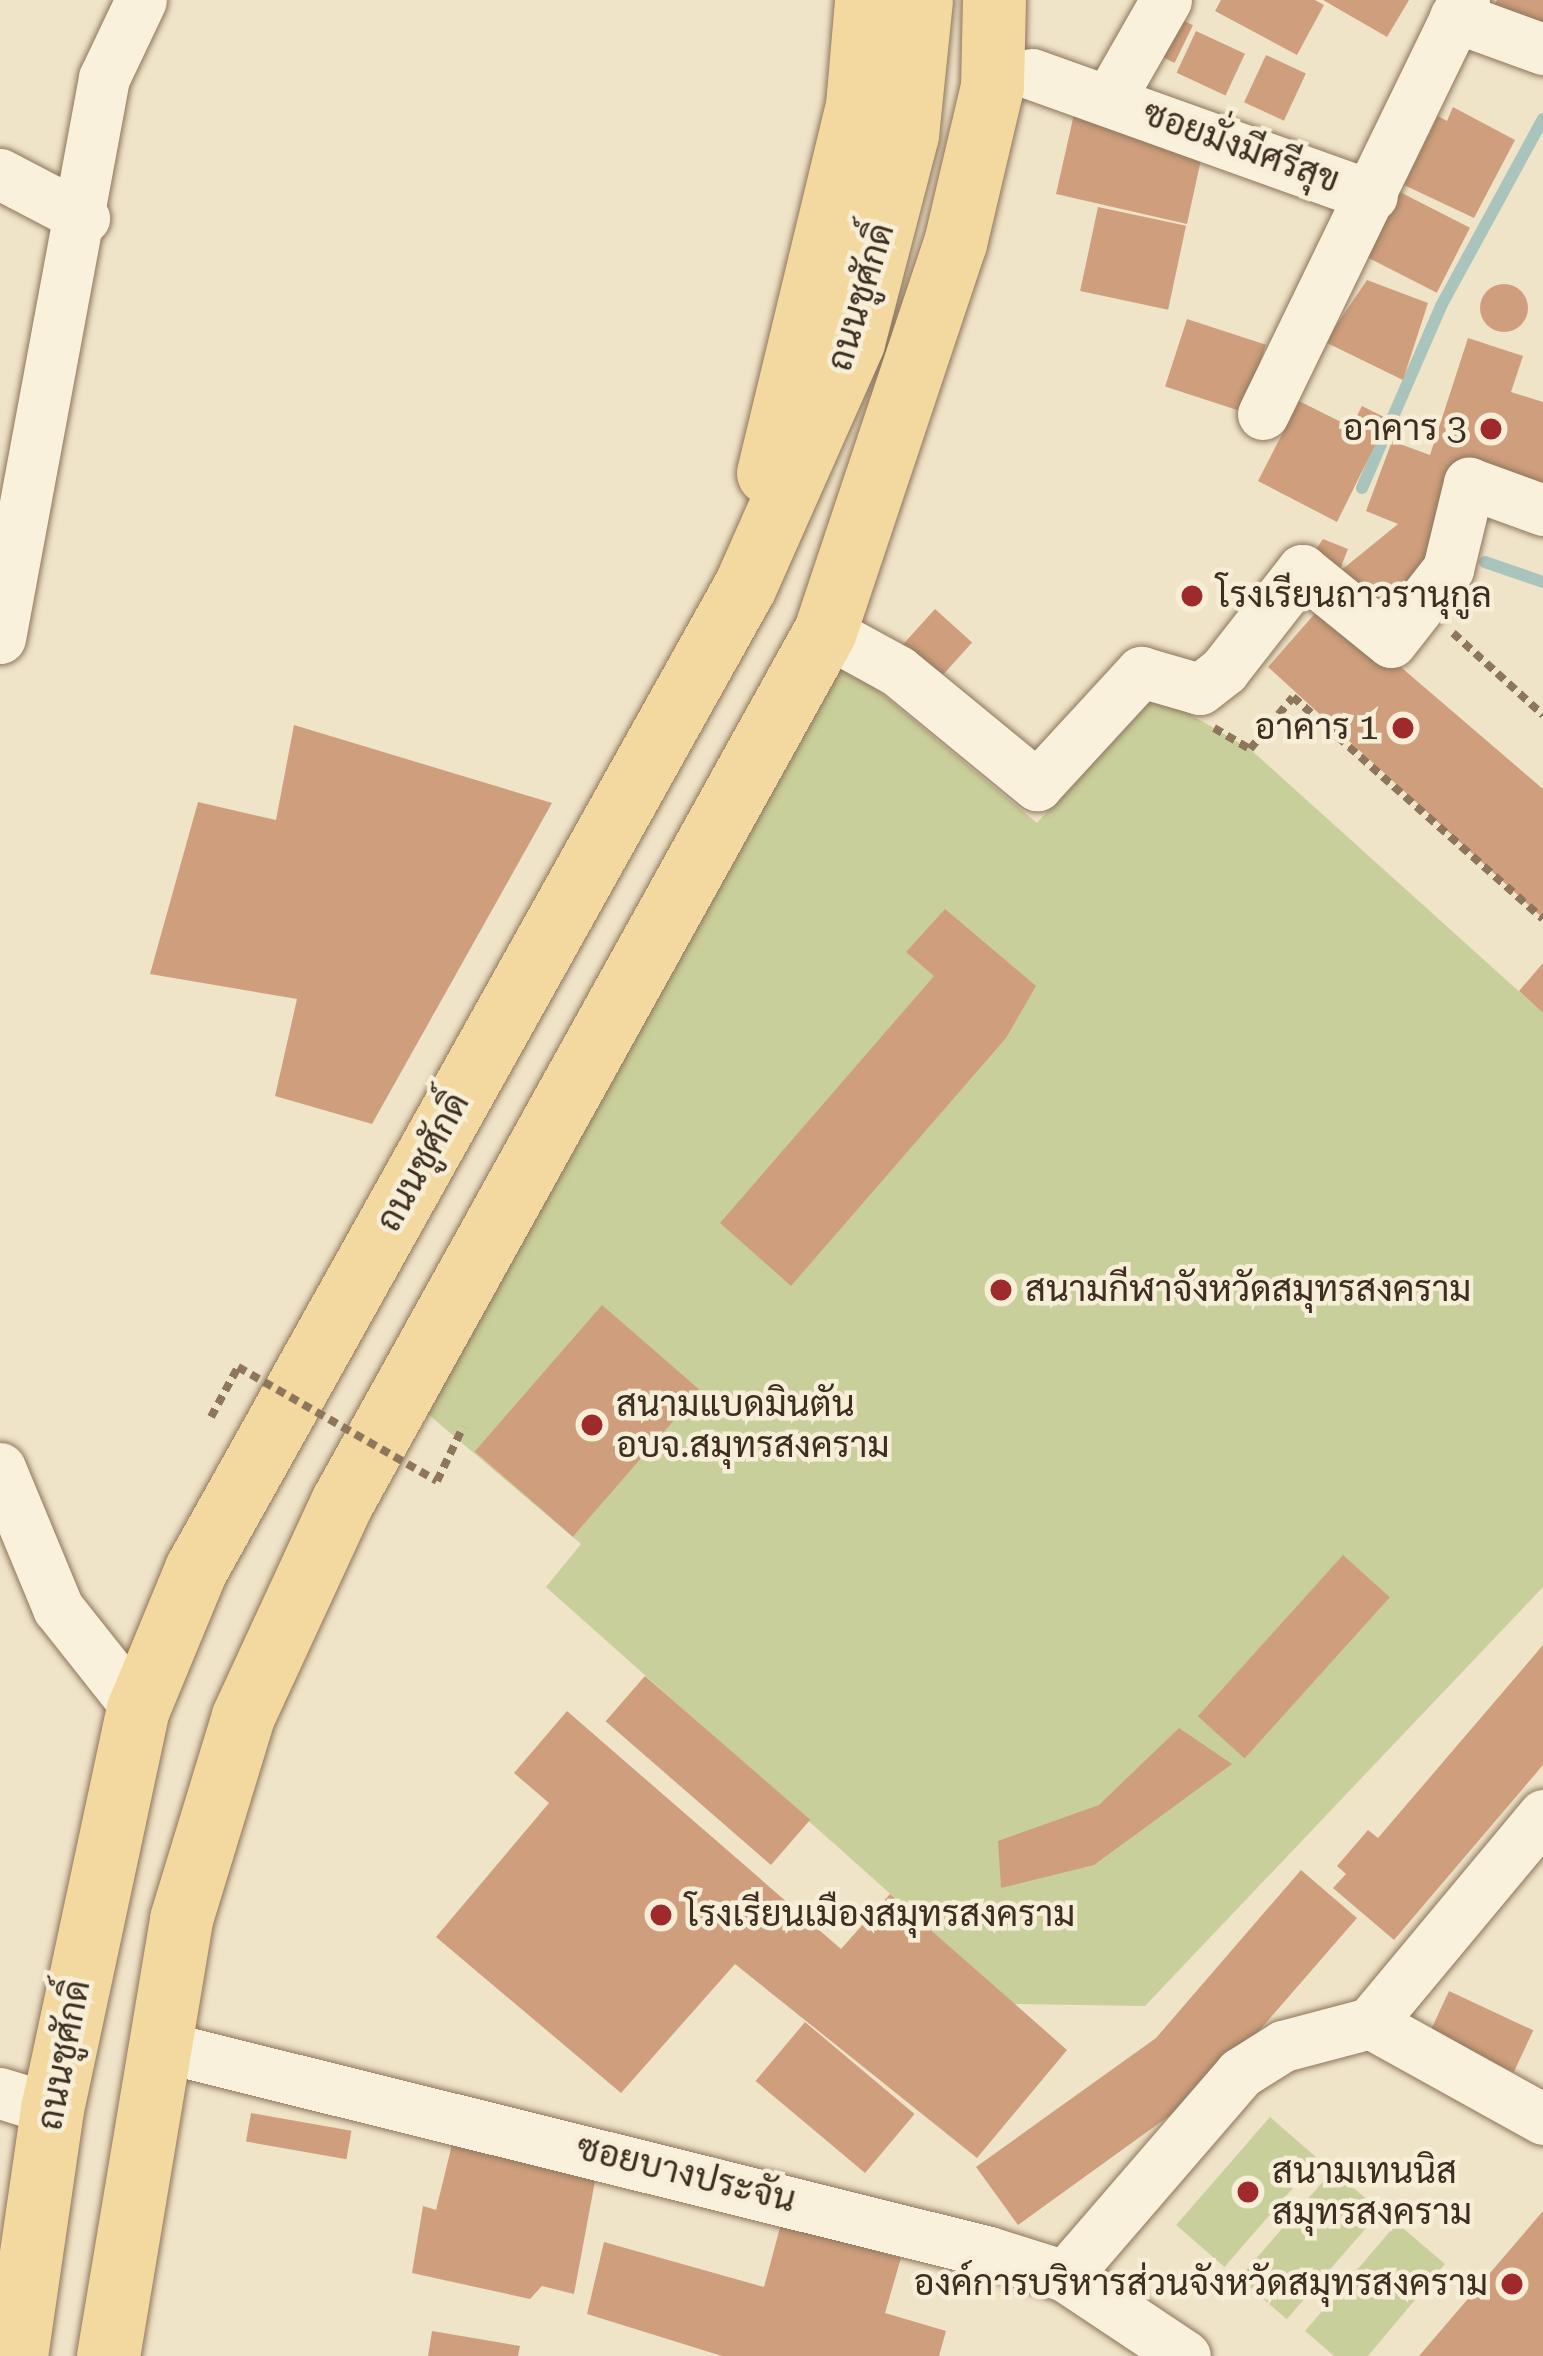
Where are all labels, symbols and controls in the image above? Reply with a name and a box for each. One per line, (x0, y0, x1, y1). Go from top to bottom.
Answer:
street label: ซอยมั่งมีศรีสุข (1137, 92, 1345, 202)
street label: ถนนชูศักดิ์ (818, 218, 904, 376)
place label: อาคาร 3 (1343, 407, 1467, 451)
marker: อาคาร 3 (1478, 416, 1504, 442)
place label: โรงเรียนถาวรานุกูล (1216, 574, 1492, 618)
marker: โรงเรียนถาวรานุกูล (1179, 583, 1205, 609)
place label: อาคาร 1 (1255, 706, 1379, 750)
marker: อาคาร 1 (1390, 715, 1416, 741)
street label: ถนนชูศักดิ์ (367, 1085, 479, 1239)
place label: สนามกีฬาจังหวัดสมุทรสงคราม (1025, 1268, 1471, 1312)
marker: สนามกีฬาจังหวัดสมุทรสงคราม (988, 1277, 1014, 1303)
place label: สนามแบดมินตัน อบจ.สมุทรสงคราม (616, 1382, 890, 1467)
marker: สนามแบดมินตัน อบจ.สมุทรสงคราม (579, 1412, 605, 1438)
place label: โรงเรียนเมืองสมุทรสงคราม (685, 1893, 1075, 1937)
marker: โรงเรียนเมืองสมุทรสงคราม (648, 1902, 674, 1928)
street label: ถนนชูศักดิ์ (28, 1976, 100, 2134)
street label: ซอยบางประจัน (572, 2126, 800, 2222)
place label: สนามเทนนิส สมุทรสงคราม (1272, 2149, 1472, 2234)
marker: สนามเทนนิส สมุทรสงคราม (1235, 2179, 1261, 2205)
place label: องค์การบริหารส่วนจังหวัดสมุทรสงคราม (914, 2262, 1488, 2306)
marker: องค์การบริหารส่วนจังหวัดสมุทรสงคราม (1499, 2271, 1525, 2297)

